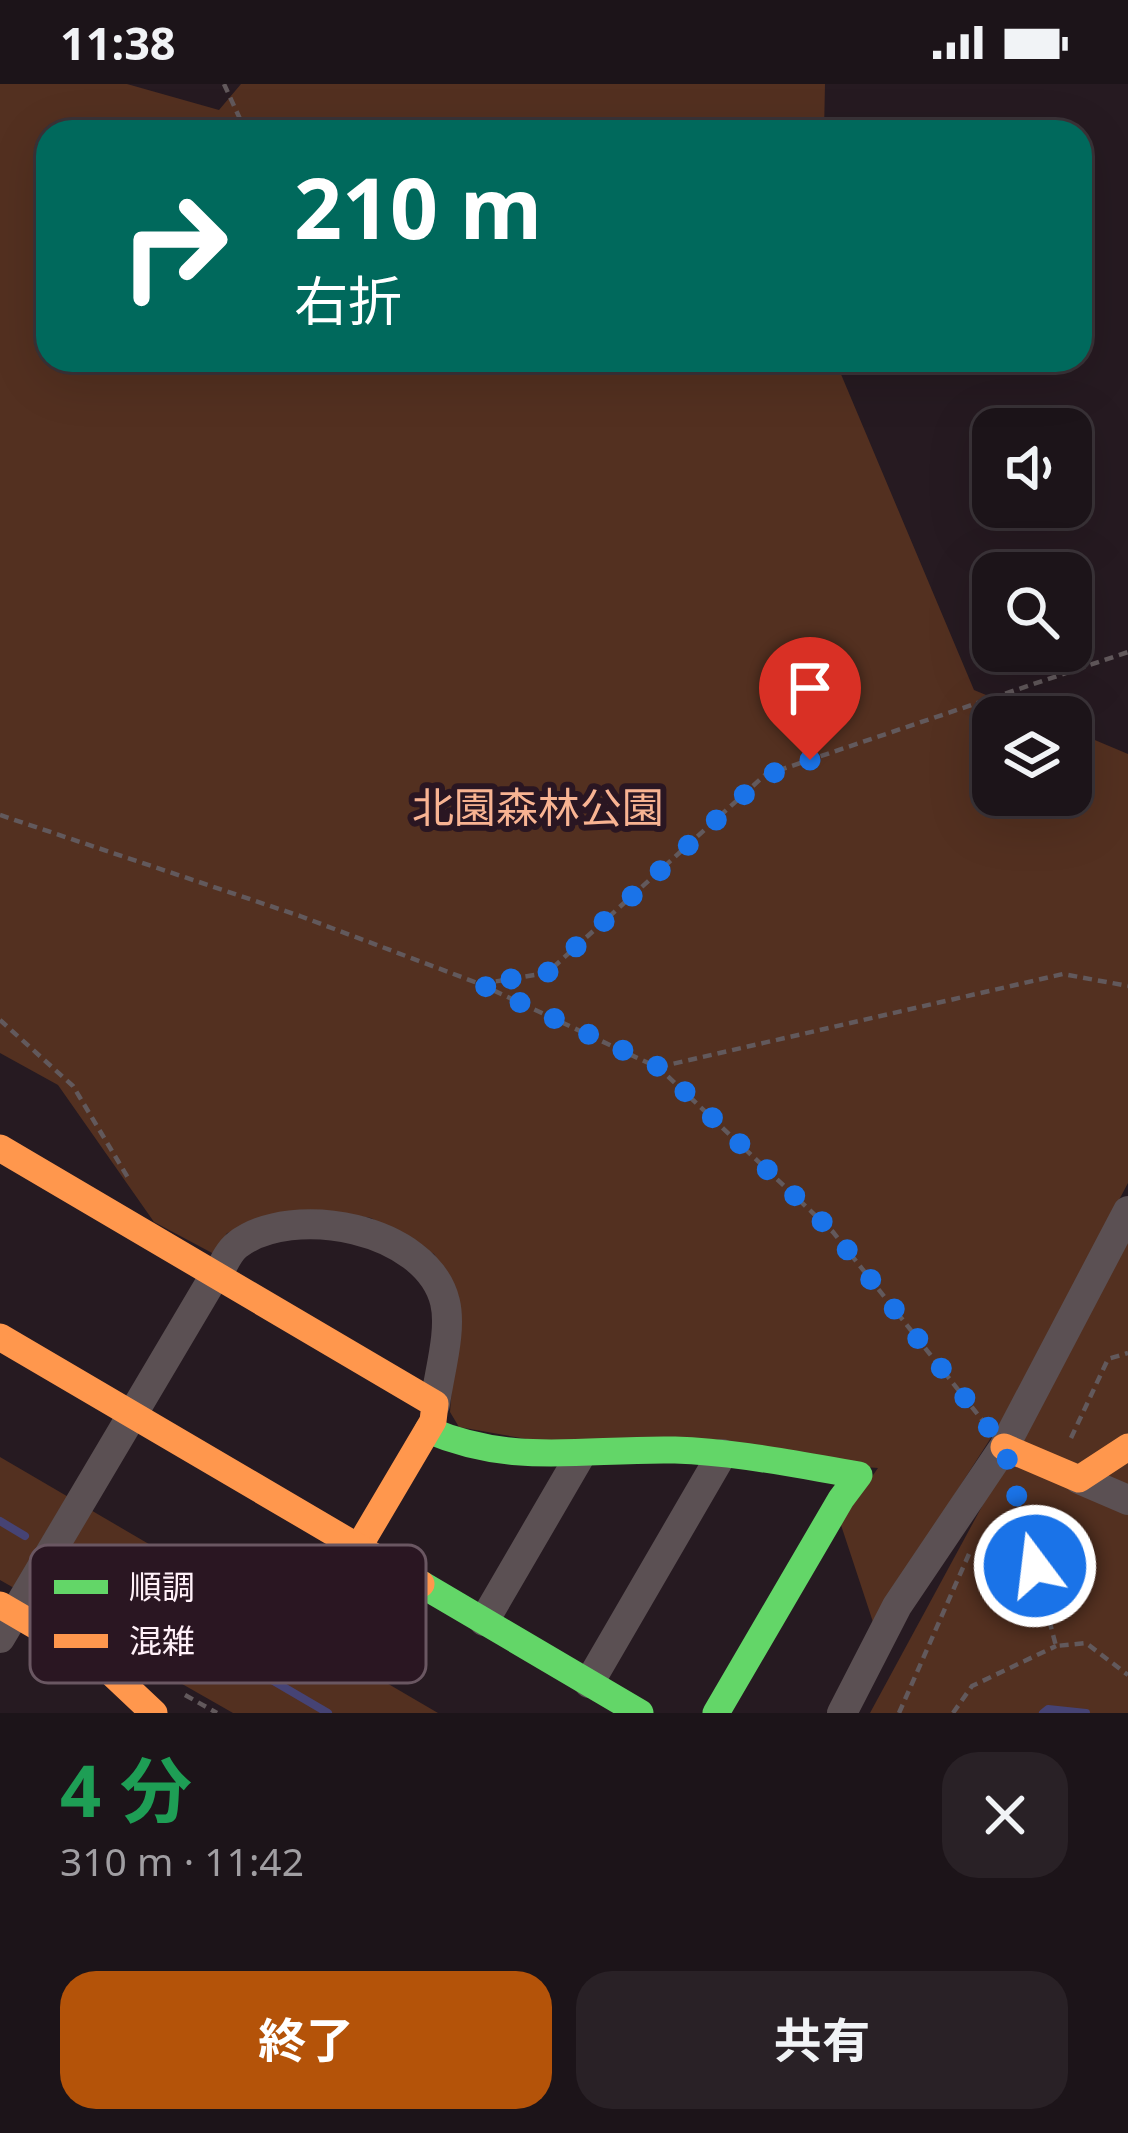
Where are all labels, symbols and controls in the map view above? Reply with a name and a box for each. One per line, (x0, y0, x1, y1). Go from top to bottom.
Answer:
text: 11:38 (60, 12, 176, 73)
text: 210 m (294, 149, 542, 264)
icon: right (96, 168, 252, 324)
text: 右折 (294, 263, 402, 337)
map controls (972, 408, 1092, 816)
button: sound (972, 408, 1092, 528)
button: search (972, 552, 1092, 672)
pin (759, 637, 861, 760)
icon: arrive (777, 655, 843, 721)
button: layers (972, 696, 1092, 816)
park label: 北園森林公園 (412, 778, 664, 835)
position arrow (972, 1503, 1098, 1629)
legend (30, 1545, 426, 1683)
text: 順調 (129, 1564, 195, 1609)
text: 混雑 (129, 1618, 195, 1663)
text: 4 分 (60, 1740, 192, 1838)
button: close (942, 1752, 1068, 1878)
text: 310 m · 11:42 (60, 1834, 304, 1887)
button: 終了 (60, 1971, 552, 2109)
button: 共有 (576, 1971, 1068, 2109)

